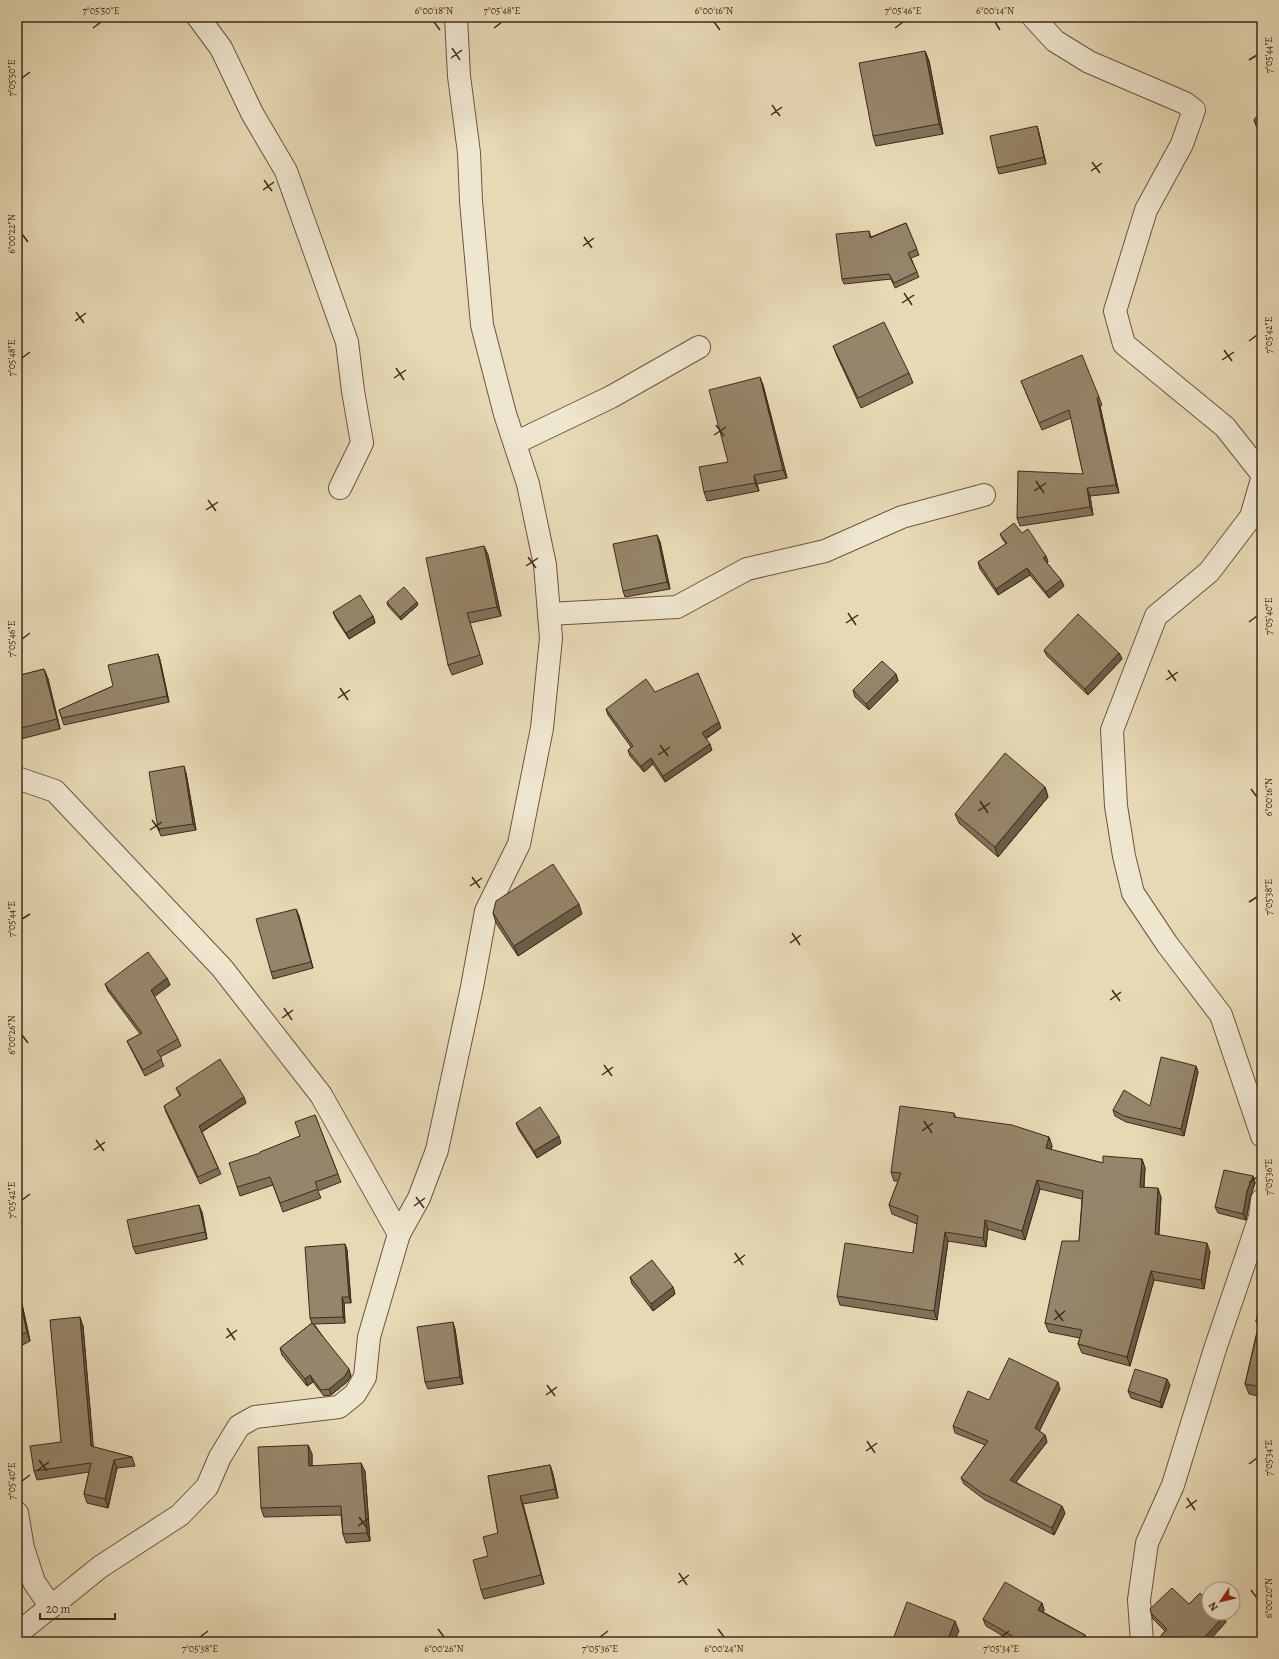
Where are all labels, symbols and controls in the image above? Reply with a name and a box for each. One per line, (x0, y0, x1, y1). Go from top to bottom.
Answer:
text: 7°05'50"E (82, 4, 120, 17)
text: 6°00'18"N (415, 4, 453, 17)
text: 7°05'48"E (484, 4, 521, 17)
text: 6°00'16"N (695, 4, 733, 17)
text: 7°05'46"E (885, 4, 921, 17)
text: 6°00'14"N (976, 4, 1014, 17)
text: 7°05'44"E (1262, 37, 1275, 73)
text: 7°05'50"E (5, 59, 18, 97)
text: 6°00'22"N (5, 214, 18, 254)
text: 7°05'42"E (1262, 317, 1275, 353)
text: 7°05'48"E (5, 339, 18, 376)
text: 7°05'40"E (1262, 597, 1275, 635)
text: 7°05'46"E (5, 621, 18, 657)
text: 6°00'16"N (1262, 778, 1275, 816)
text: 7°05'38"E (1262, 879, 1275, 915)
text: 7°05'44"E (5, 901, 18, 937)
text: 6°00'26"N (5, 1015, 18, 1055)
text: 7°05'36"E (1262, 1159, 1275, 1195)
text: 7°05'42"E (5, 1182, 18, 1218)
text: 7°05'34"E (1262, 1440, 1275, 1476)
text: 7°05'40"E (5, 1462, 18, 1500)
text: 6°00'20"N (1262, 1578, 1275, 1618)
north arrow (1201, 1581, 1241, 1621)
scale bar (40, 1595, 115, 1621)
text: N (1205, 1599, 1222, 1614)
text: 20 m (46, 1601, 70, 1617)
text: 7°05'38"E (182, 1642, 218, 1655)
text: 6°00'26"N (424, 1642, 464, 1655)
text: 7°05'36"E (582, 1642, 618, 1655)
text: 6°00'24"N (704, 1642, 744, 1655)
text: 7°05'34"E (983, 1642, 1019, 1655)

